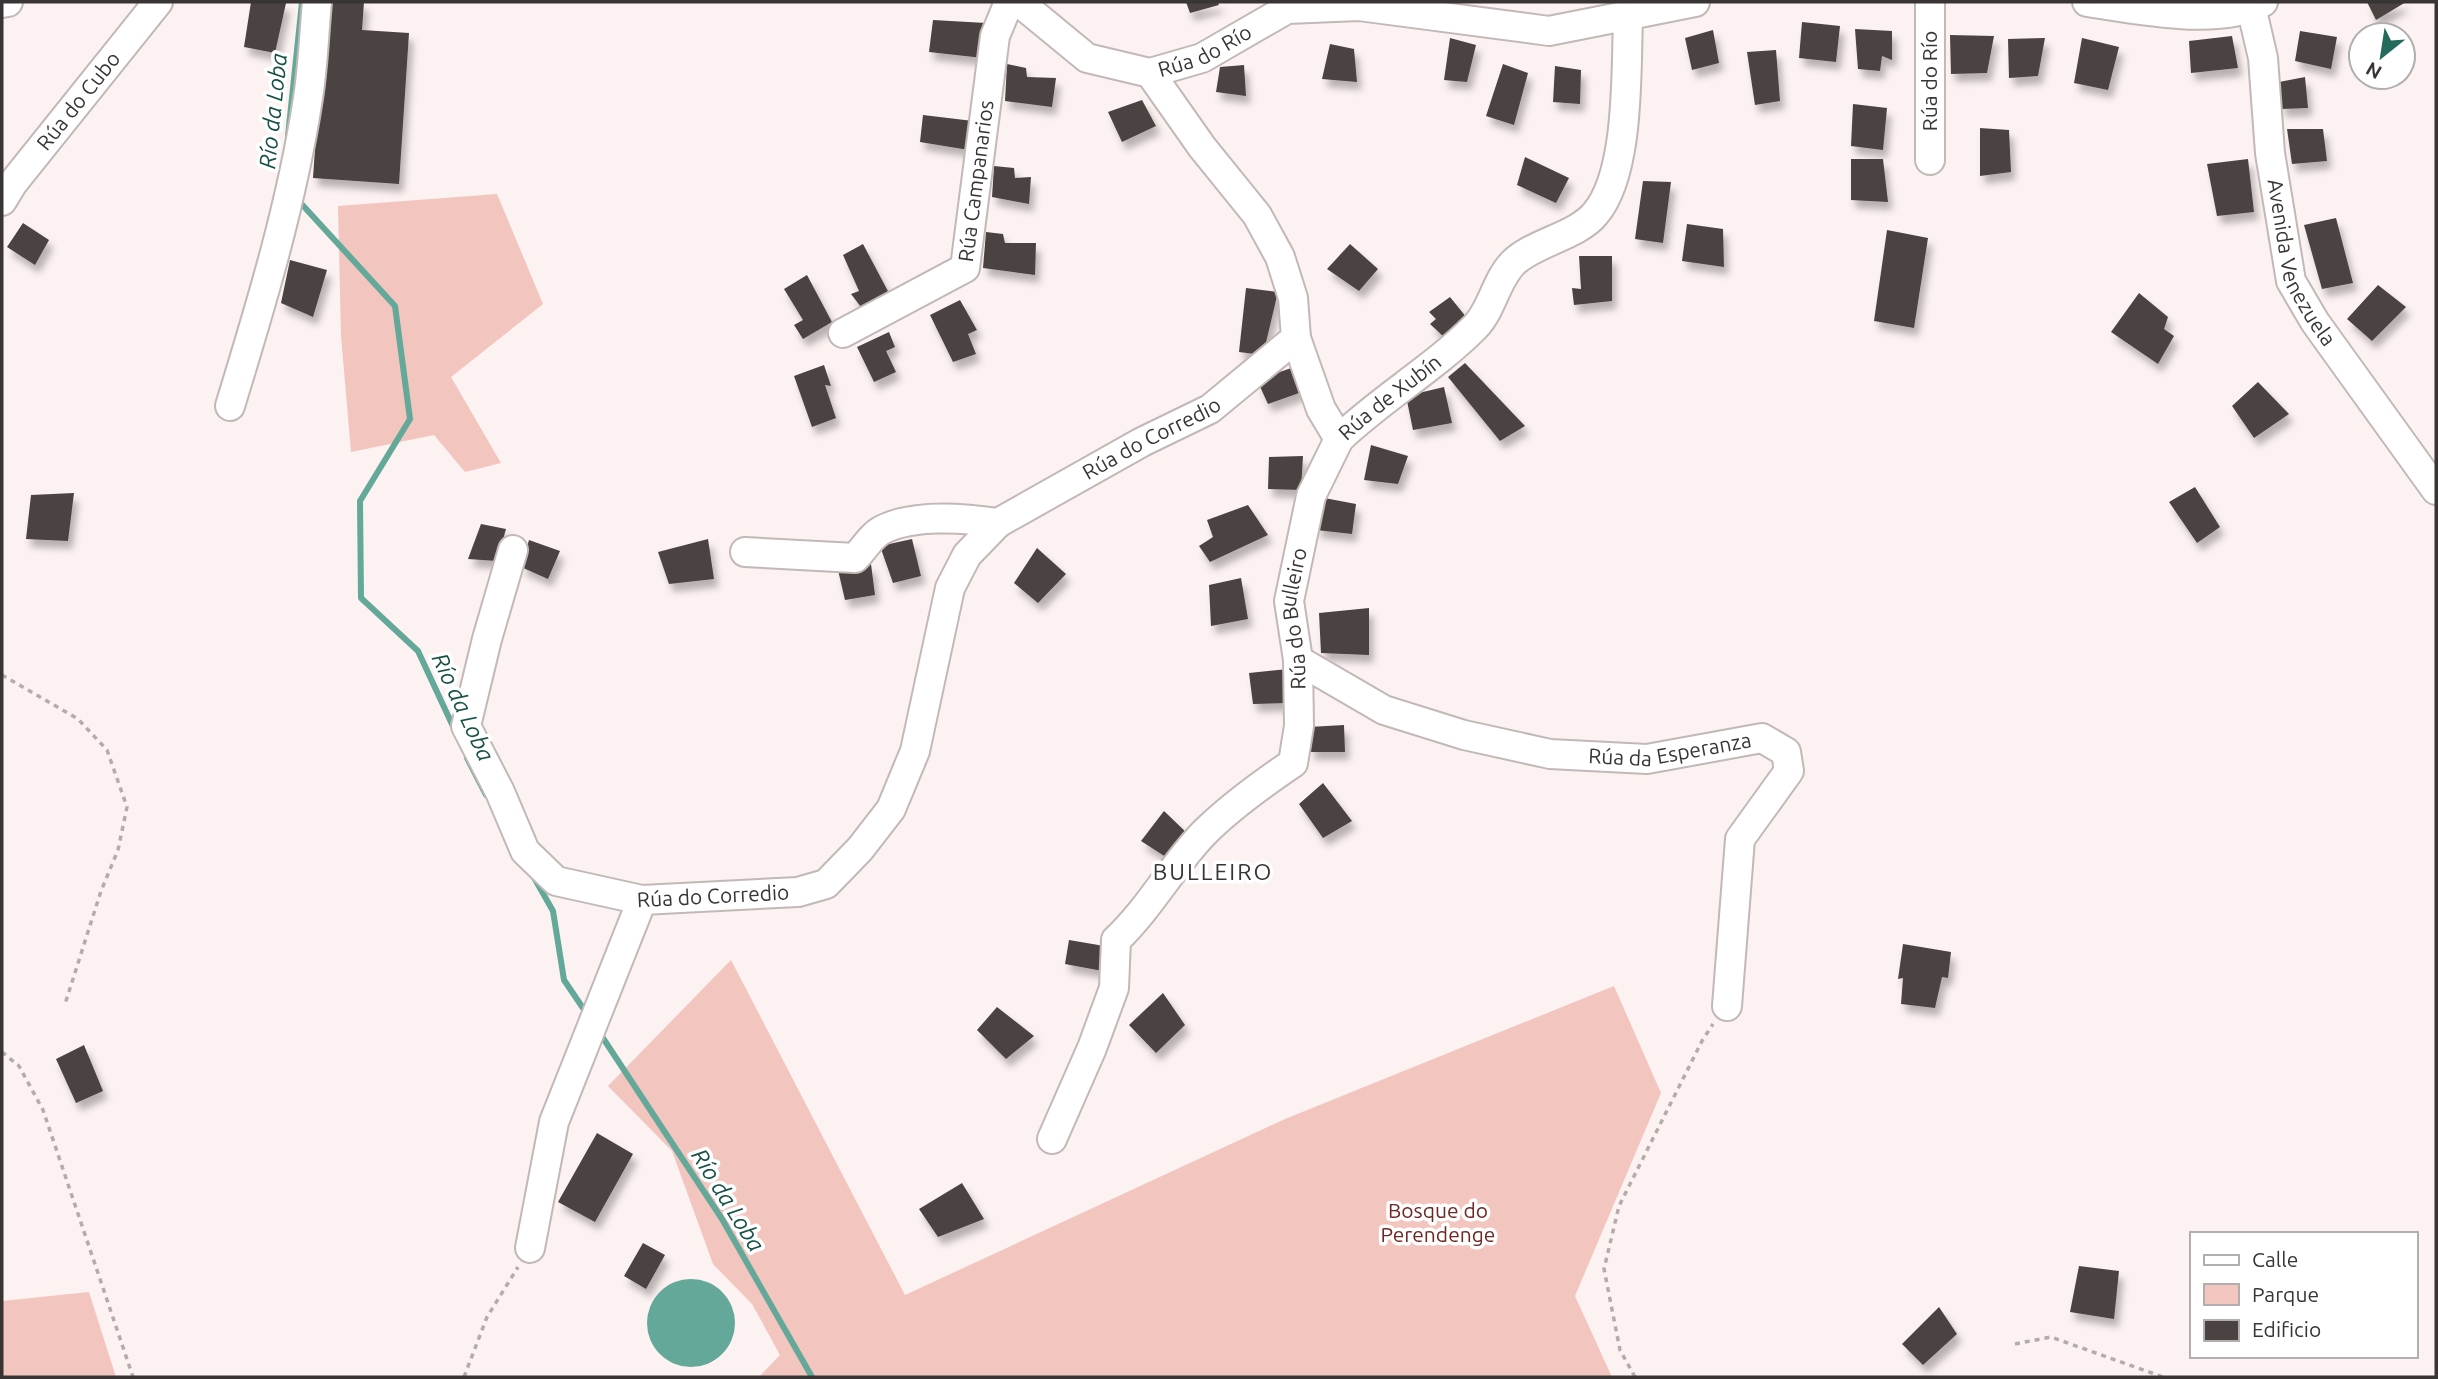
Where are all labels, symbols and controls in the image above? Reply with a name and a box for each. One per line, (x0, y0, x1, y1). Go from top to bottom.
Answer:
street label: Rúa do Río (1155, 19, 1255, 81)
north arrow (2347, 21, 2417, 91)
street label: Rúa do Río (1917, 31, 1941, 131)
street label: Rúa do Cubo (31, 46, 124, 155)
water label: Río da Loba (254, 52, 291, 170)
text: N (2362, 58, 2385, 84)
street label: Rúa Campanarios (953, 99, 998, 263)
street label: Avenida Venezuela (2263, 177, 2341, 350)
street label: Rúa de Xubín (1333, 349, 1445, 444)
street label: Rúa do Corredio (1078, 392, 1225, 484)
street label: Rúa do Bulleiro (1275, 545, 1311, 690)
water label: Río da Loba (428, 649, 499, 765)
street label: Rúa da Esperanza (1588, 727, 1753, 770)
district label: BULLEIRO (1153, 859, 1273, 884)
street label: Rúa do Corredio (636, 879, 790, 911)
water label: Río da Loba (687, 1144, 770, 1256)
park label: Bosque do Perendenge (1381, 1198, 1495, 1246)
legend (2190, 1232, 2417, 1358)
text: Calle (2252, 1247, 2298, 1271)
text: Parque (2252, 1282, 2319, 1306)
text: Edificio (2252, 1317, 2321, 1341)

